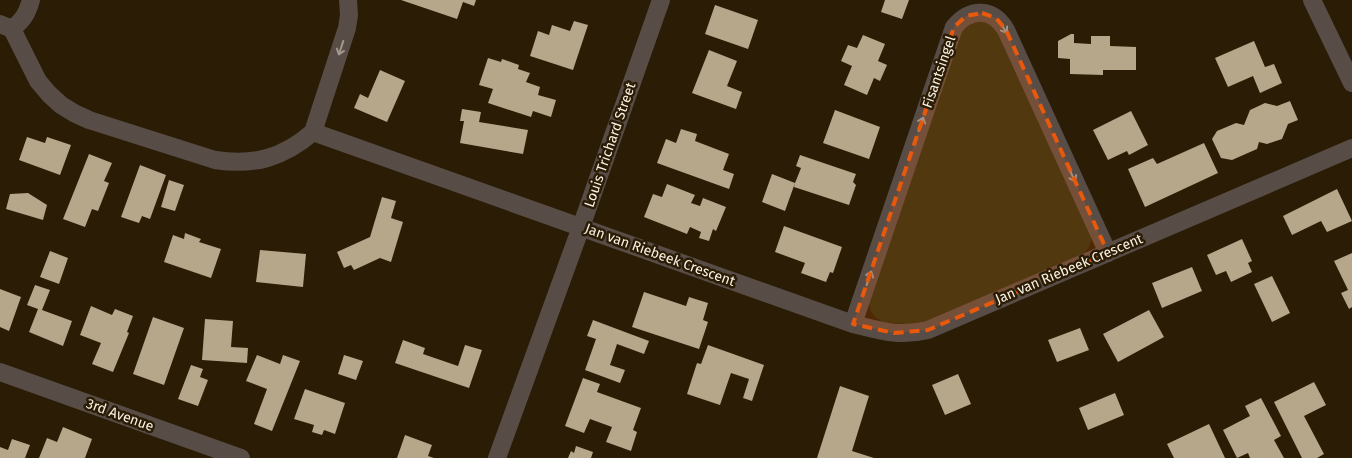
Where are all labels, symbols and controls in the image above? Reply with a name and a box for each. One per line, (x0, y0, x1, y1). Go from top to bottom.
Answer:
one-way arrow (999, 20, 1009, 34)
street label: Fisantsingel (919, 34, 959, 110)
one-way arrow (336, 39, 345, 55)
street label: Louis Trichard Street (581, 79, 640, 210)
one-way arrow (917, 117, 926, 132)
one-way arrow (1068, 167, 1078, 182)
street label: Jan van Riebeek Crescent (583, 220, 738, 290)
street label: Jan van Riebeek Crescent (993, 230, 1146, 308)
one-way arrow (865, 270, 874, 286)
street label: 3rd Avenue (84, 395, 156, 435)

